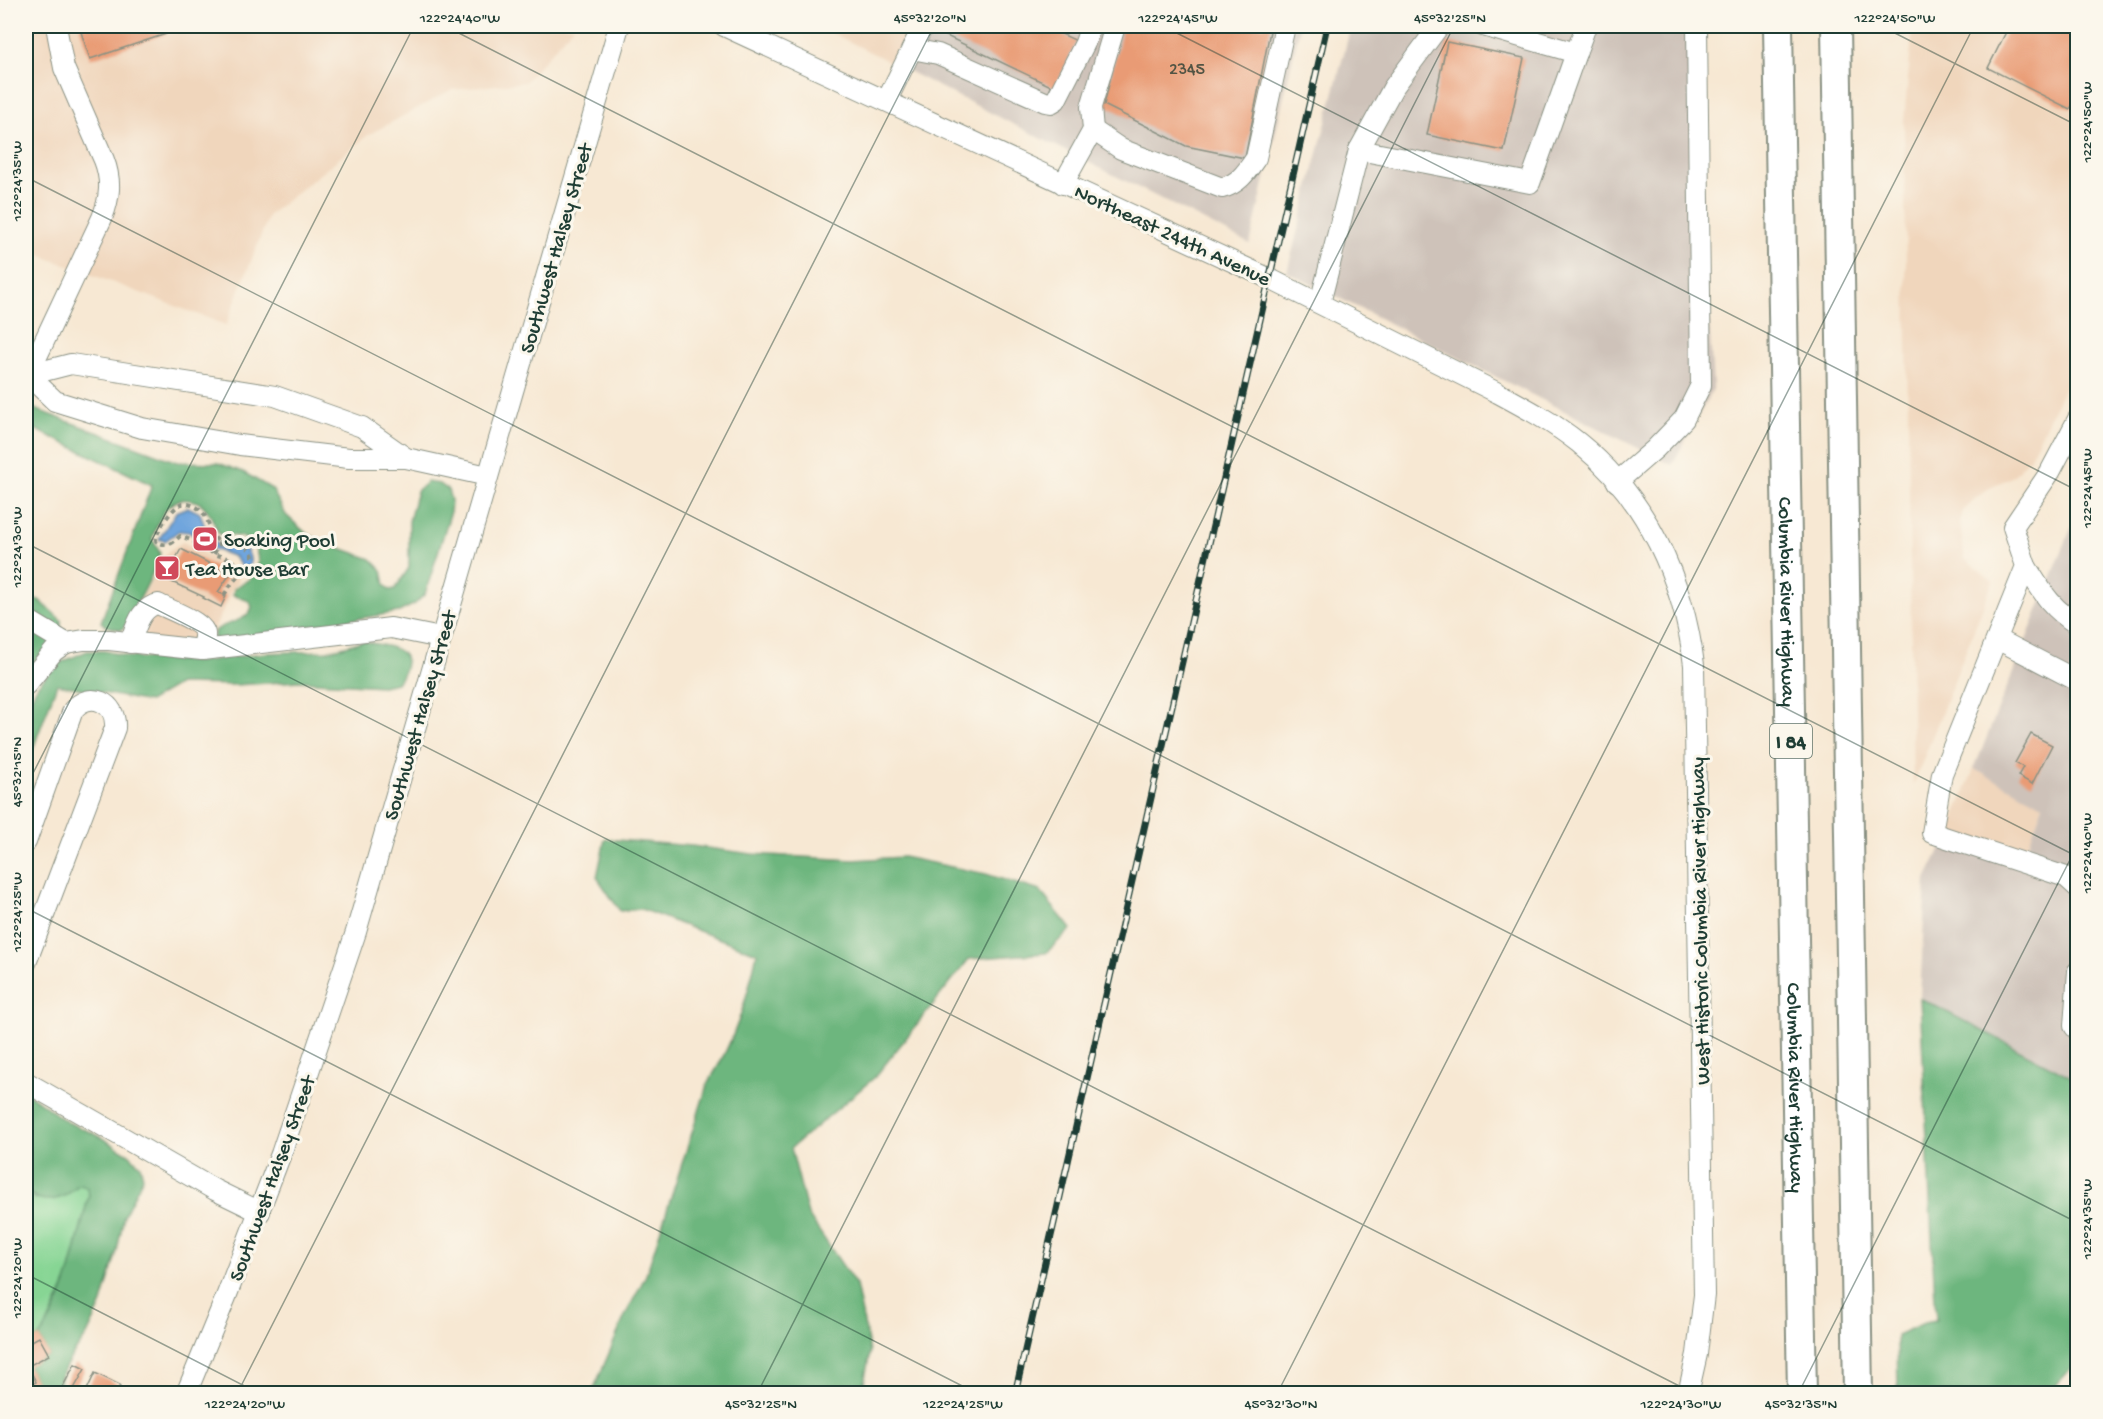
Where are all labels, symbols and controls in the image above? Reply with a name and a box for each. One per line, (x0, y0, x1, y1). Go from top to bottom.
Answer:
text: 122°24'40"W (419, 10, 500, 28)
text: 45°32'20"N (894, 10, 966, 28)
text: 122°24'45"W (1137, 10, 1218, 28)
text: 45°32'25"N (1414, 10, 1486, 28)
text: 122°24'50"W (1853, 10, 1936, 28)
house number: 2345 (1169, 60, 1205, 81)
text: 122°24'50"W (2079, 81, 2097, 164)
street label: Southwest Halsey Street (516, 139, 601, 357)
text: 122°24'35"W (9, 141, 27, 222)
street label: Northeast 244th Avenue (1069, 181, 1275, 294)
text: 122°24'45"W (2079, 448, 2097, 529)
street label: Columbia River Highway (1770, 497, 1799, 707)
text: 122°24'30"W (9, 506, 27, 589)
sports icon: Soaking Pool (190, 524, 220, 554)
place label: Soaking Pool (224, 530, 335, 555)
bar icon: Tea House Bar (152, 553, 182, 583)
place label: Tea House Bar (185, 559, 309, 584)
street label: Southwest Halsey Street (380, 606, 465, 824)
road number: I 84 (1770, 724, 1812, 758)
text: 45°32'15"N (9, 736, 27, 807)
street label: West Historic Columbia River Highway (1687, 757, 1718, 1085)
text: 122°24'40"W (2079, 813, 2097, 894)
text: 122°24'25"W (9, 872, 27, 953)
street label: Columbia River Highway (1779, 983, 1807, 1193)
street label: Southwest Halsey Street (225, 1071, 324, 1285)
text: 122°24'35"W (2079, 1179, 2097, 1260)
text: 122°24'20"W (9, 1237, 27, 1319)
text: 122°24'20"W (204, 1396, 286, 1414)
text: 45°32'25"N (725, 1396, 797, 1414)
text: 122°24'25"W (922, 1396, 1003, 1414)
text: 45°32'30"N (1244, 1396, 1318, 1414)
text: 122°24'30"W (1639, 1396, 1722, 1414)
text: 45°32'35"N (1765, 1396, 1837, 1414)

